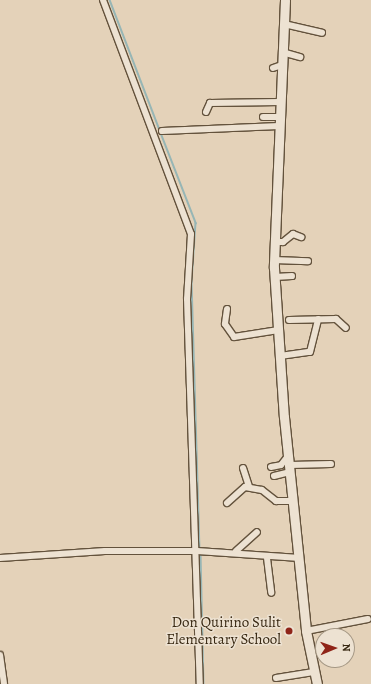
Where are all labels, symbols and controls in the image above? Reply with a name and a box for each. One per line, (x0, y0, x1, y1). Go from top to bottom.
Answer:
place label: Don Quirino Sulit Elementary School (166, 613, 281, 648)
marker: Don Quirino Sulit Elementary School (284, 626, 294, 636)
north arrow (315, 628, 355, 668)
text: N (339, 643, 354, 652)

